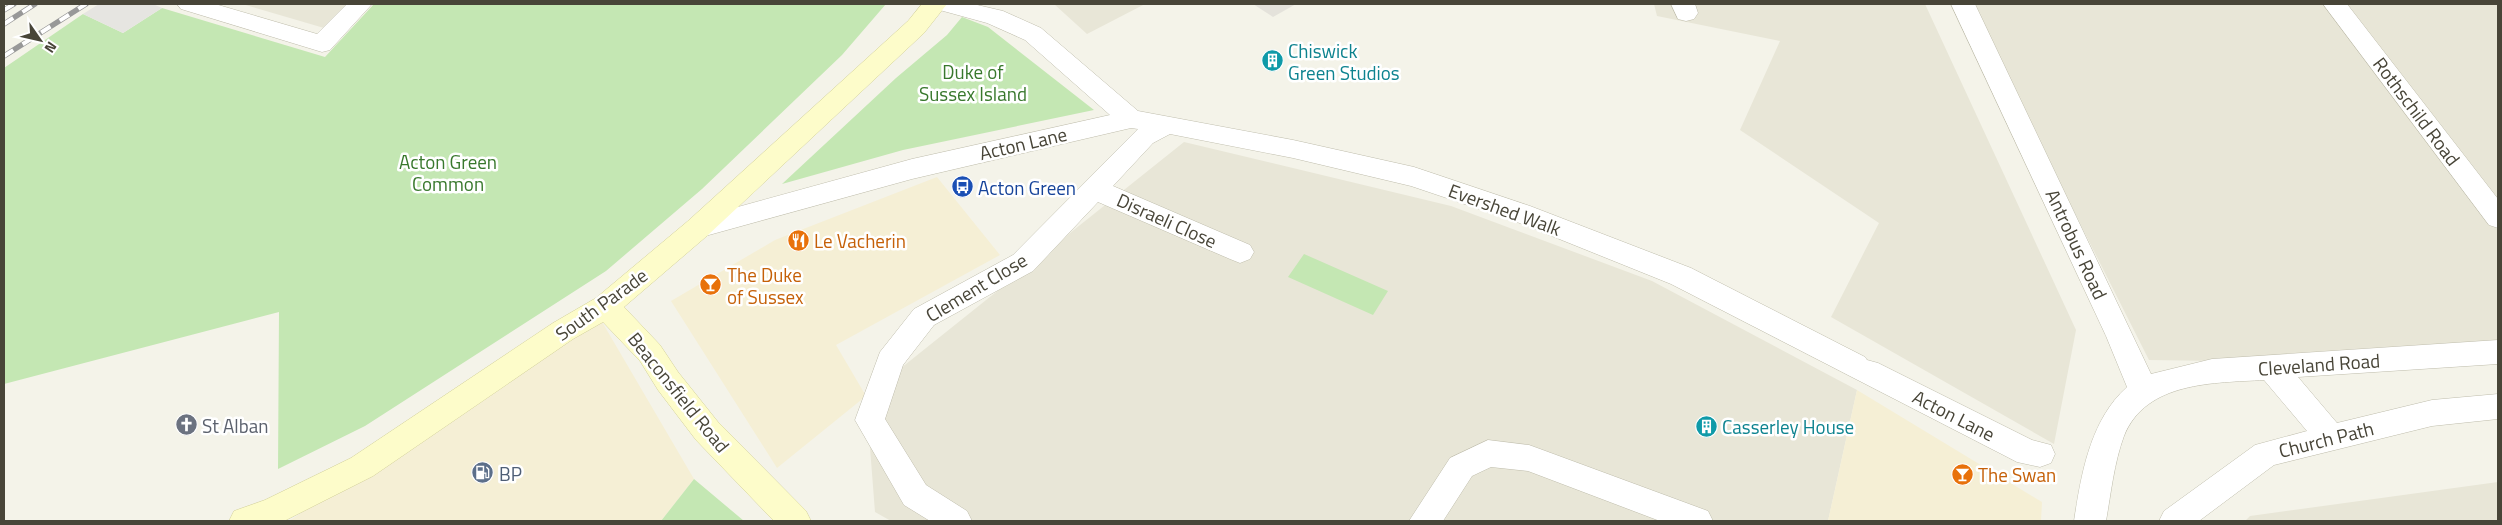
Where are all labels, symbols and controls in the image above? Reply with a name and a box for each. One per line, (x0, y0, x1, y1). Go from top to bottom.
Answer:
north arrow (15, 15, 65, 65)
place label: Chiswick Green Studios (1288, 36, 1400, 87)
text: N (40, 38, 63, 57)
building icon: Chiswick Green Studios (1260, 49, 1284, 73)
street label: Rothschild Road (2366, 51, 2468, 171)
park label: Duke of Sussex Island (919, 57, 1027, 108)
street label: Acton Lane (976, 119, 1070, 167)
park label: Acton Green Common (399, 147, 497, 198)
place label: Acton Green (978, 173, 1076, 202)
bus stop icon: Acton Green (950, 175, 974, 199)
street label: Evershed Walk (1445, 175, 1565, 243)
street label: Antrobus Road (2039, 184, 2115, 304)
street label: Disraeli Close (1112, 185, 1222, 255)
place label: Le Vacherin (814, 226, 906, 255)
restaurant icon: Le Vacherin (786, 228, 810, 252)
street label: Clement Close (920, 245, 1032, 329)
place label: The Duke of Sussex (727, 260, 804, 311)
street label: South Parade (549, 261, 653, 347)
bar icon: The Duke of Sussex (699, 273, 723, 297)
street label: Beaconsfield Road (621, 325, 737, 459)
street label: Cleveland Road (2257, 345, 2381, 383)
street label: Acton Lane (1908, 382, 2000, 448)
place label: St Alban (202, 411, 268, 440)
place label: Casserley House (1722, 412, 1854, 441)
church icon: St Alban (174, 413, 198, 437)
street label: Church Path (2275, 413, 2377, 465)
building icon: Casserley House (1694, 414, 1718, 438)
place label: BP (499, 459, 522, 488)
place label: The Swan (1978, 460, 2056, 489)
fuel station icon: BP (471, 461, 495, 485)
bar icon: The Swan (1950, 462, 1974, 486)

